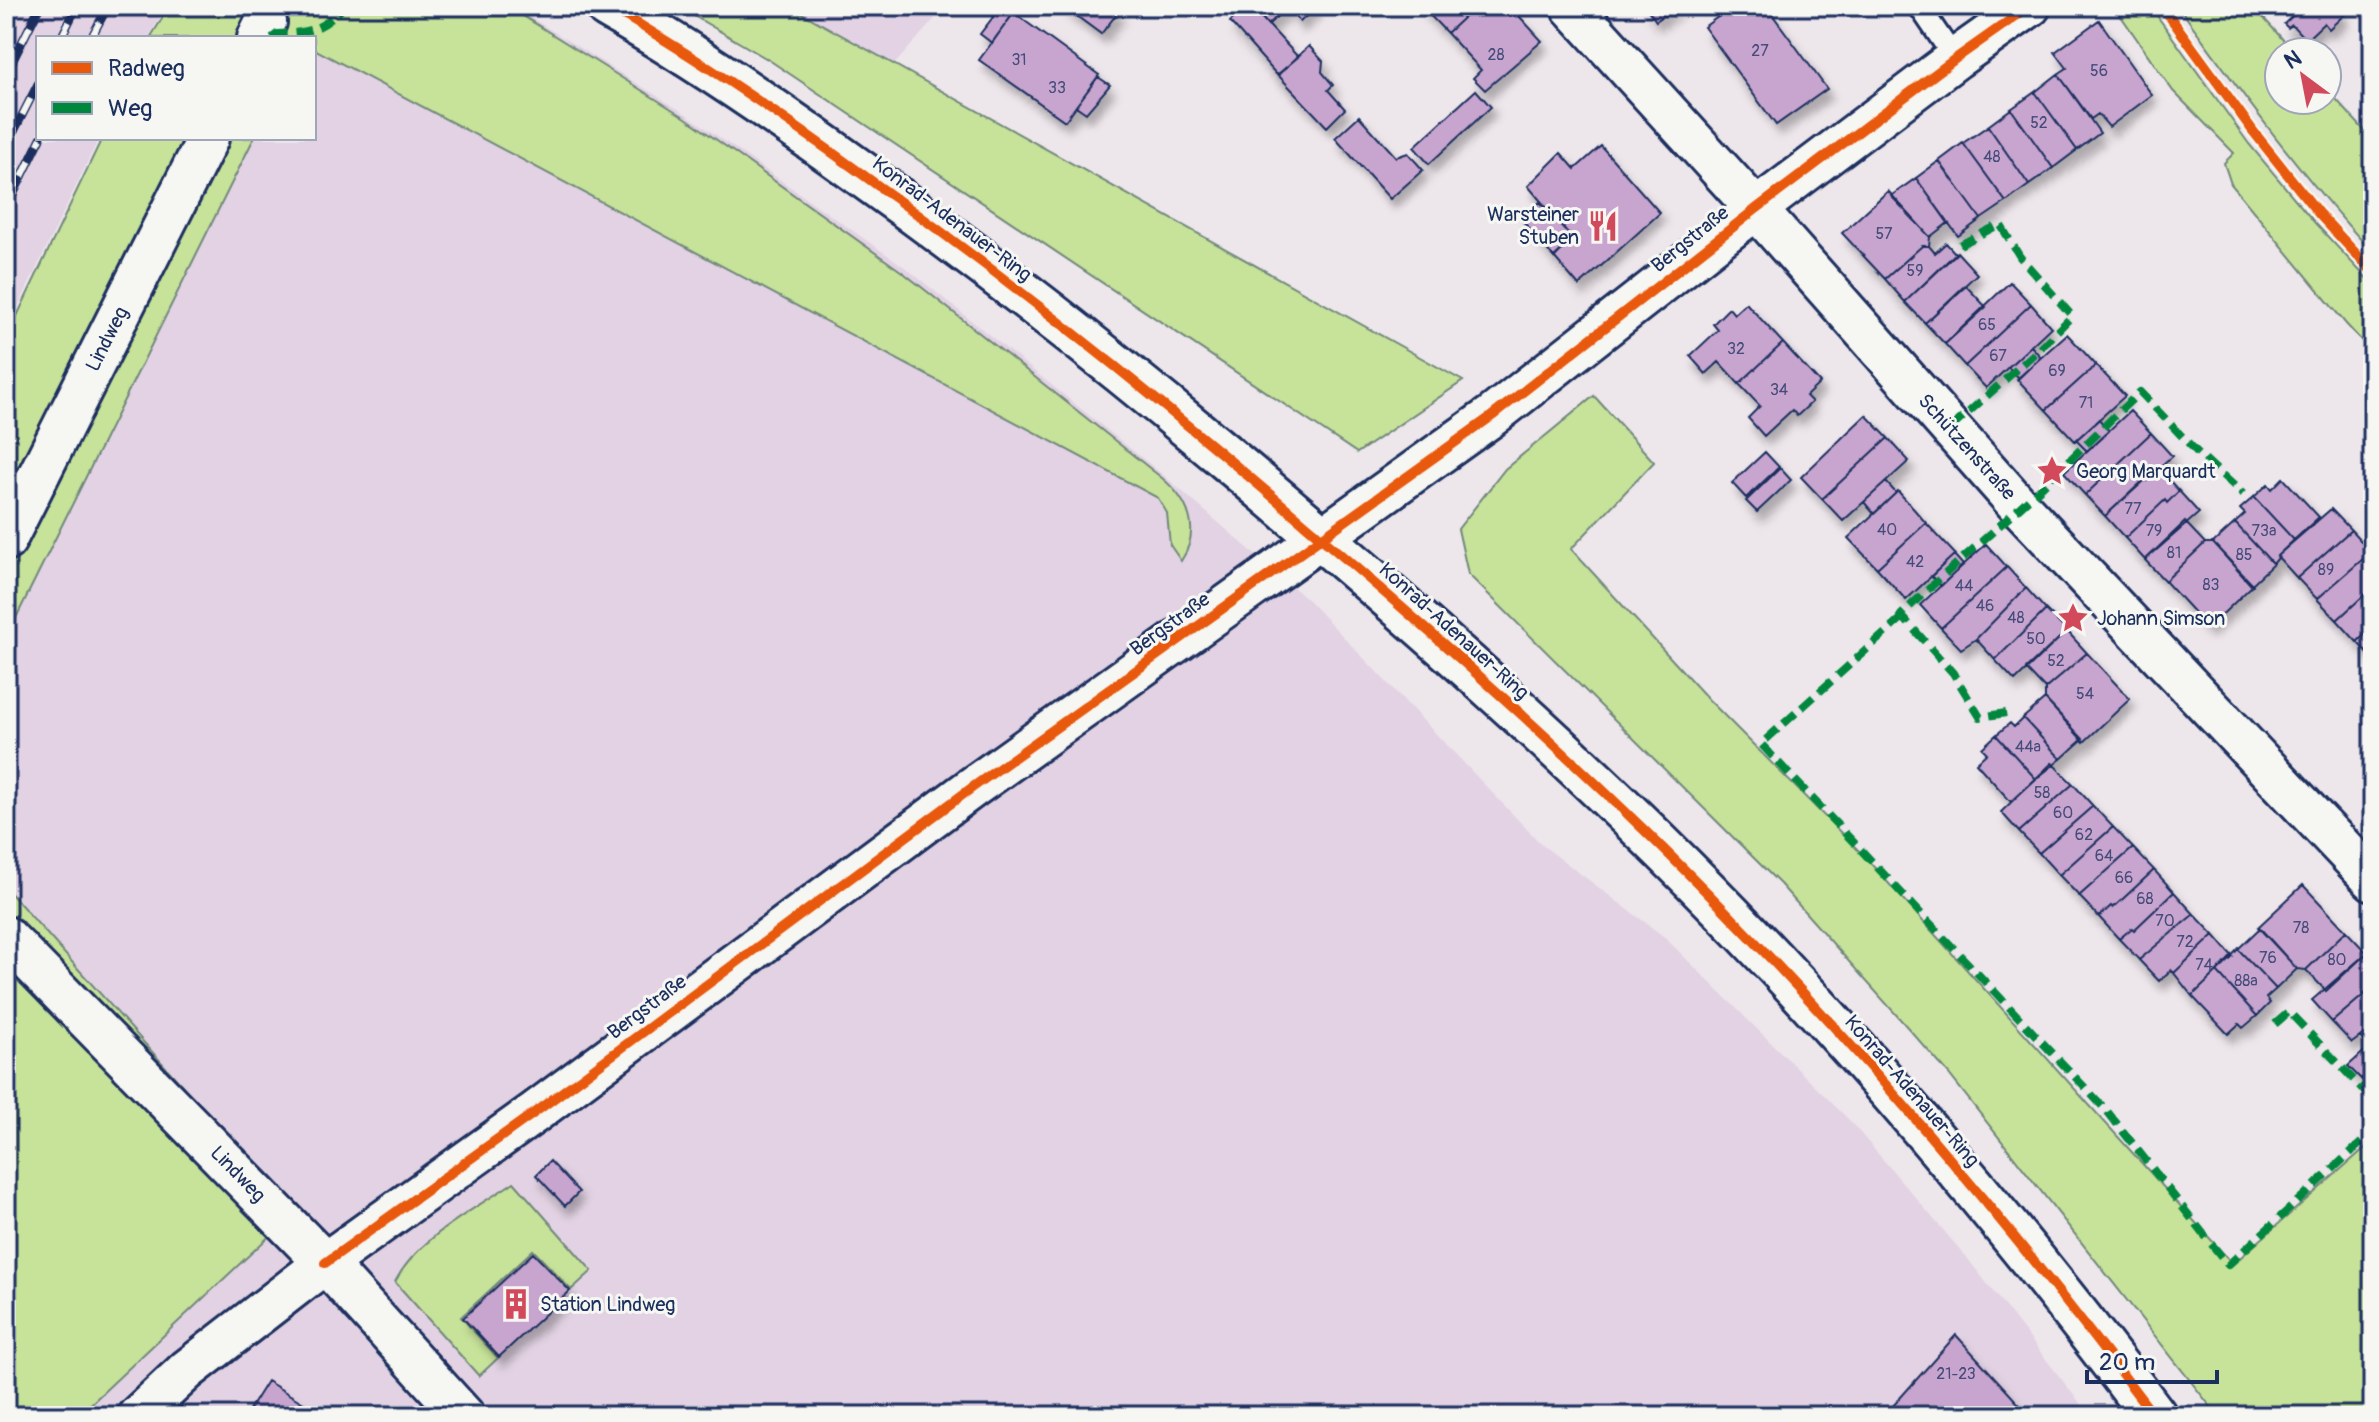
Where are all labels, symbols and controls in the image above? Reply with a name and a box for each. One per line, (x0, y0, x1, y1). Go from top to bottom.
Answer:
legend (36, 36, 316, 140)
north arrow (2263, 36, 2343, 116)
house number: 27 (1751, 41, 1769, 61)
text: N (2279, 44, 2307, 76)
house number: 28 (1487, 45, 1505, 65)
house number: 31 (1011, 50, 1027, 70)
text: Radweg (108, 54, 185, 83)
house number: 56 (2090, 61, 2108, 81)
house number: 33 (1048, 78, 1066, 98)
text: Weg (108, 94, 152, 123)
house number: 52 (2030, 113, 2048, 133)
house number: 48 (1983, 147, 2001, 167)
street label: Konrad-Adenauer-Ring (867, 151, 1037, 287)
street label: Bergstraße (1646, 200, 1734, 278)
place label: Warsteiner Stuben (1487, 202, 1579, 250)
restaurant icon: Warsteiner Stuben (1586, 209, 1620, 243)
house number: 57 (1875, 224, 1893, 244)
house number: 59 (1907, 261, 1923, 281)
street label: Lindweg (80, 303, 134, 375)
house number: 65 (1978, 315, 1996, 335)
house number: 32 (1727, 339, 1745, 359)
house number: 67 (1989, 346, 2007, 366)
house number: 69 (2048, 361, 2066, 381)
house number: 34 (1770, 380, 1788, 400)
street label: Schützenstraße (1913, 389, 2021, 505)
house number: 71 (2079, 393, 2093, 413)
place icon: Georg Marquardt (2035, 454, 2069, 488)
place label: Georg Marquardt (2076, 459, 2217, 484)
house number: 77 (2125, 499, 2142, 519)
house number: 40 (1877, 520, 1897, 540)
house number: 79 (2146, 521, 2162, 541)
house number: 73a (2252, 521, 2276, 541)
house number: 81 (2167, 543, 2181, 563)
house number: 85 (2236, 545, 2252, 565)
house number: 42 (1906, 552, 1924, 572)
street label: Konrad-Adenauer-Ring (1374, 557, 1534, 705)
house number: 89 (2318, 560, 2334, 580)
house number: 83 (2203, 575, 2220, 595)
house number: 44 (1955, 576, 1973, 596)
street label: Bergstraße (1125, 587, 1215, 661)
house number: 46 (1976, 596, 1994, 616)
place icon: Johann Simson (2056, 601, 2090, 635)
place label: Johann Simson (2097, 606, 2225, 631)
house number: 48 (2007, 608, 2025, 628)
house number: 50 (2026, 629, 2046, 649)
house number: 52 (2047, 651, 2065, 671)
house number: 54 (2076, 684, 2094, 704)
house number: 44a (2015, 737, 2041, 757)
house number: 58 (2034, 783, 2050, 803)
house number: 60 (2053, 803, 2073, 823)
house number: 62 (2075, 825, 2093, 845)
house number: 64 (2095, 846, 2113, 866)
house number: 66 (2115, 868, 2133, 888)
house number: 68 (2136, 889, 2154, 909)
house number: 70 (2155, 911, 2175, 931)
house number: 78 (2293, 918, 2309, 938)
house number: 72 (2176, 932, 2194, 952)
house number: 76 (2259, 948, 2277, 968)
house number: 80 (2328, 950, 2347, 970)
house number: 74 (2195, 955, 2213, 975)
street label: Bergstraße (603, 969, 692, 1045)
house number: 88a (2234, 971, 2258, 991)
street label: Konrad-Adenauer-Ring (1839, 1010, 1985, 1172)
street label: Lindweg (205, 1140, 271, 1208)
building icon: Station Lindweg (499, 1287, 533, 1321)
place label: Station Lindweg (540, 1292, 675, 1317)
scale bar (2087, 1334, 2217, 1384)
text: 20 m (2099, 1348, 2155, 1377)
house number: 21-23 (1936, 1364, 1976, 1384)

